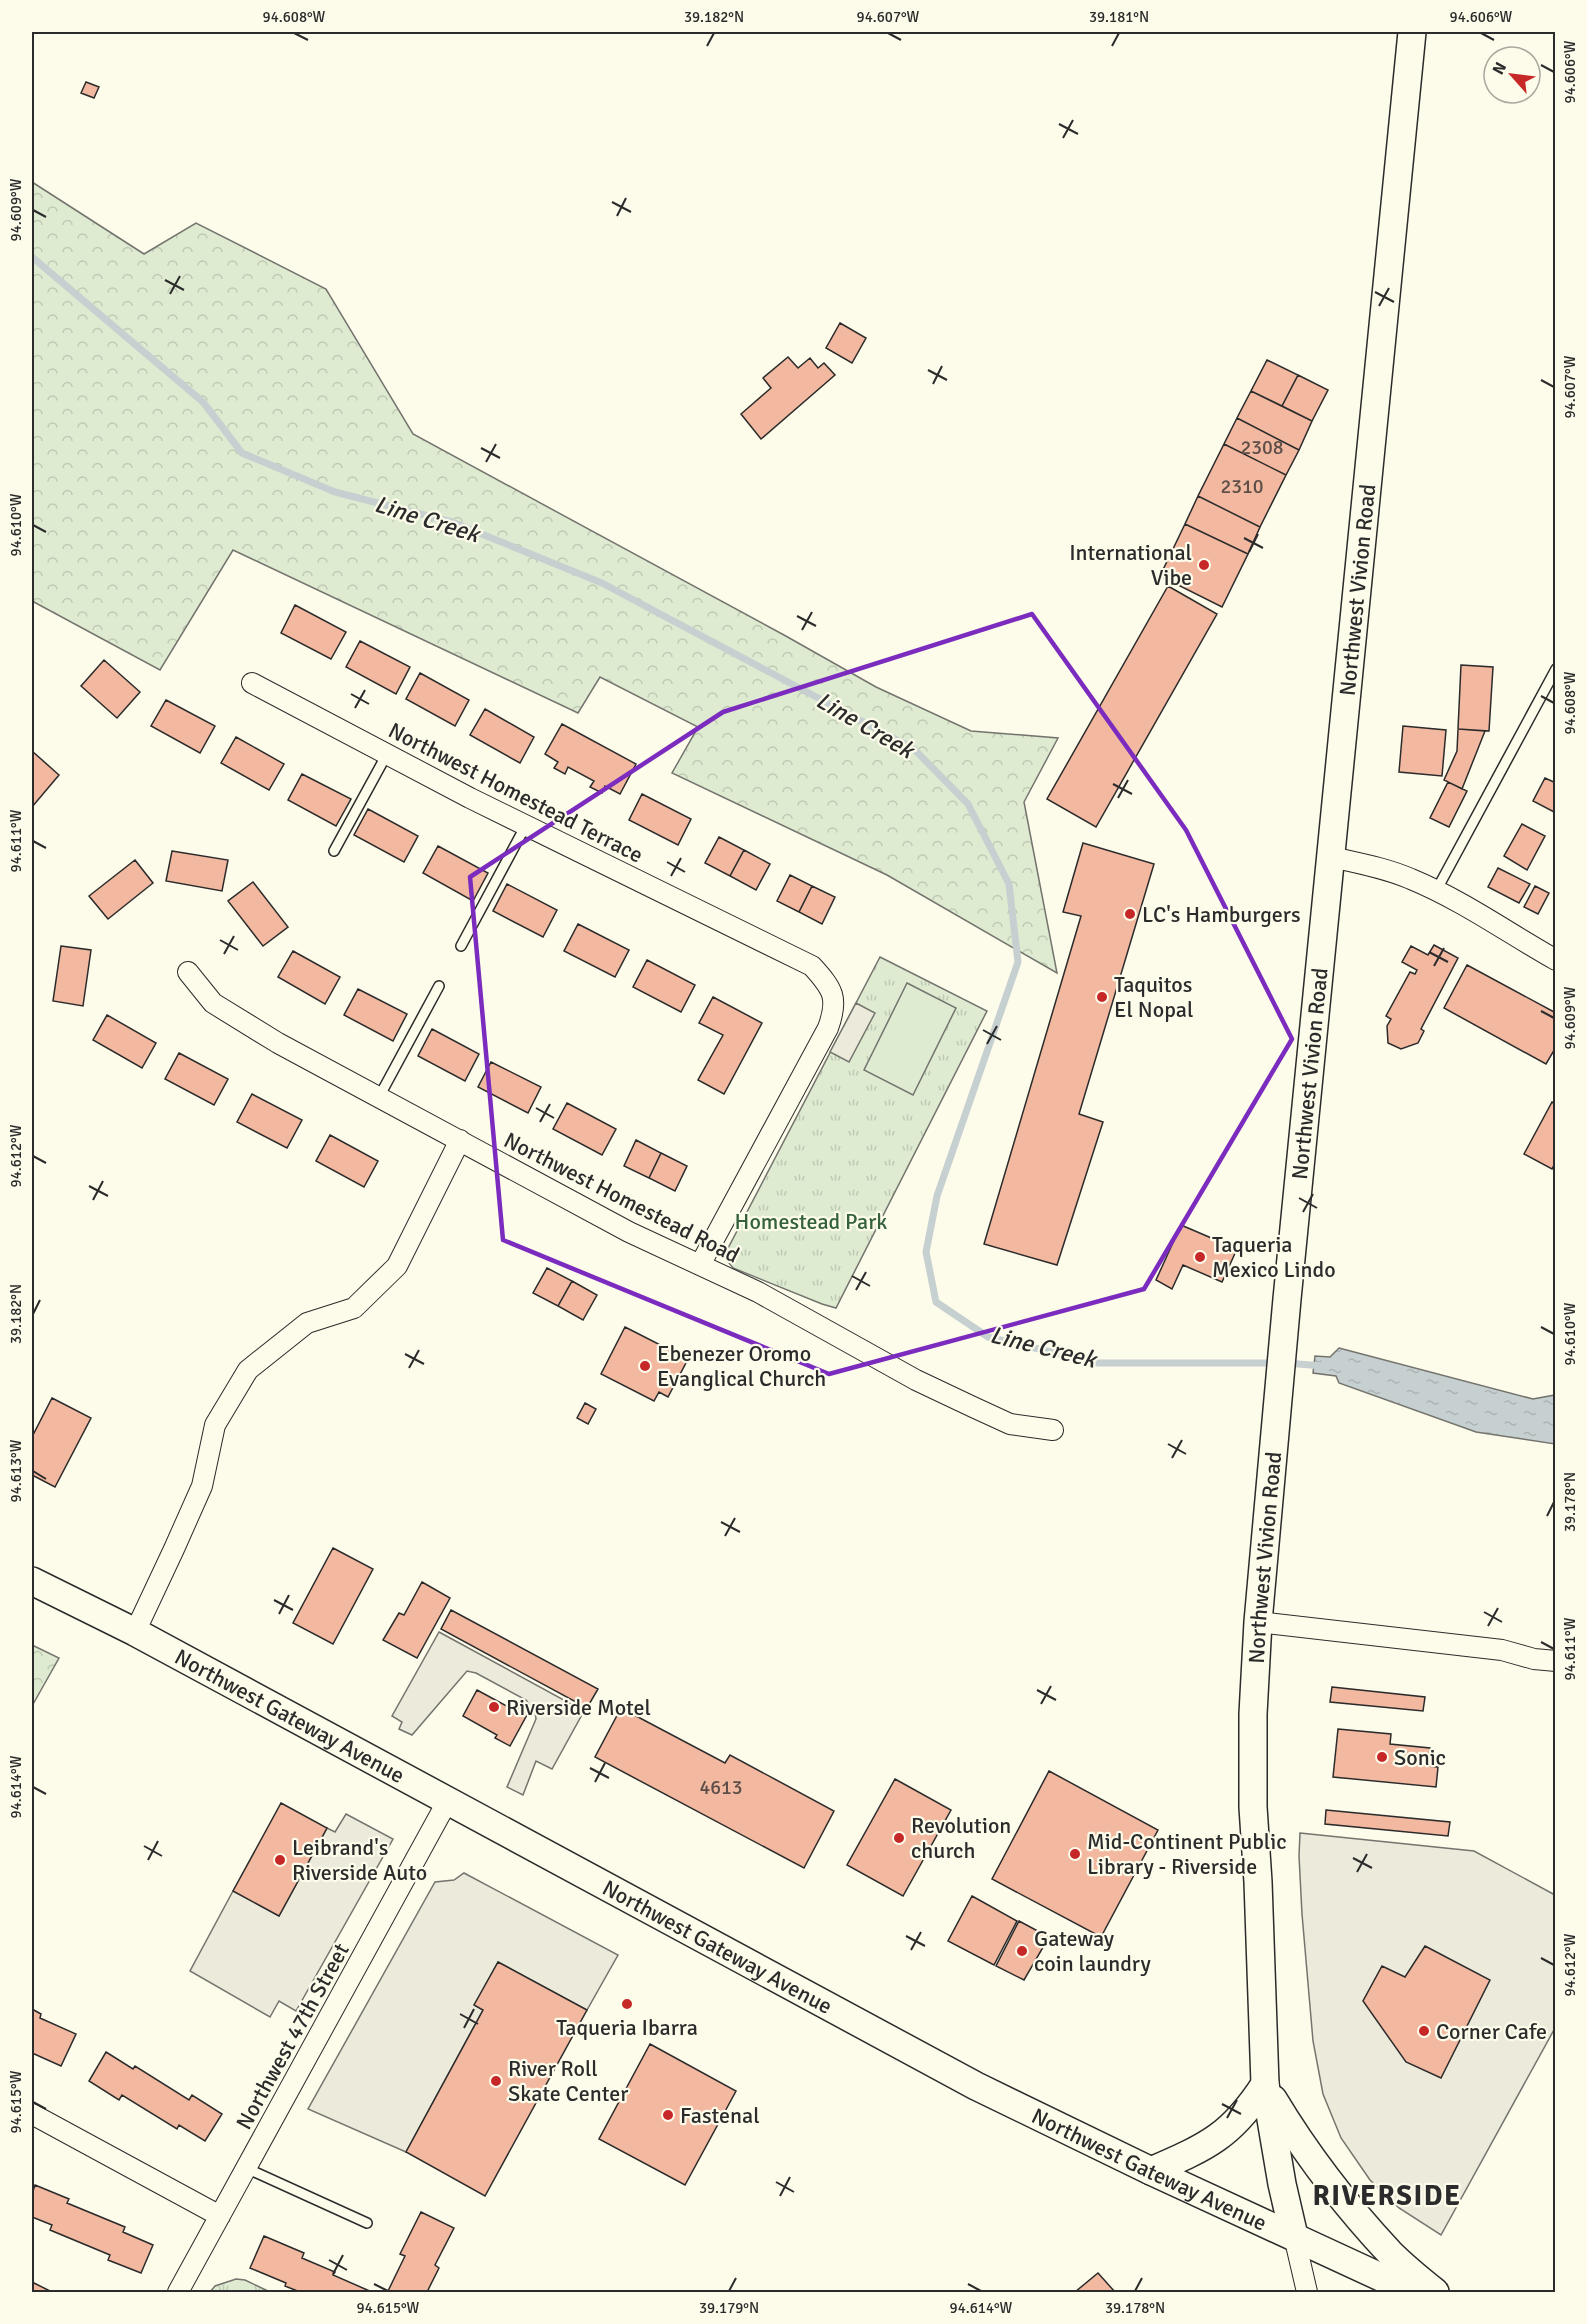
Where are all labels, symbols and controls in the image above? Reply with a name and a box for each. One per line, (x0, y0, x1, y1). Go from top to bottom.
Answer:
text: 94.608°W (263, 8, 326, 26)
text: 39.182°N (684, 8, 744, 26)
text: 94.607°W (857, 8, 920, 26)
text: 39.181°N (1089, 8, 1149, 26)
text: 94.606°W (1450, 8, 1513, 26)
text: 94.606°W (1561, 40, 1579, 103)
north arrow (1482, 45, 1542, 105)
text: N (1488, 59, 1511, 78)
text: 94.609°W (7, 178, 25, 241)
text: 94.607°W (1561, 355, 1579, 418)
house number: 2308 (1240, 435, 1284, 460)
house number: 2310 (1220, 474, 1264, 499)
street label: Northwest Vivion Road (1334, 483, 1381, 697)
water label: Line Creek (371, 489, 485, 550)
text: 94.610°W (7, 493, 25, 556)
place label: International Vibe (1069, 539, 1192, 591)
marker: International Vibe (1197, 558, 1211, 572)
text: 94.608°W (1561, 671, 1579, 734)
water label: Line Creek (811, 685, 921, 766)
street label: Northwest Homestead Terrace (384, 716, 648, 868)
text: 94.611°W (7, 809, 25, 872)
place label: LC's Hamburgers (1142, 901, 1301, 928)
marker: LC's Hamburgers (1123, 907, 1137, 921)
street label: Northwest Vivion Road (1286, 967, 1334, 1181)
place label: Taquitos El Nopal (1114, 971, 1193, 1023)
text: 94.609°W (1561, 986, 1579, 1049)
marker: Taquitos El Nopal (1095, 990, 1109, 1004)
text: 94.612°W (7, 1124, 25, 1187)
street label: Northwest Homestead Road (500, 1126, 744, 1269)
park label: Homestead Park (735, 1208, 887, 1235)
place label: Taqueria Mexico Lindo (1212, 1231, 1336, 1283)
marker: Taqueria Mexico Lindo (1193, 1250, 1207, 1264)
text: 39.182°N (7, 1284, 25, 1344)
text: 94.610°W (1561, 1302, 1579, 1365)
water label: Line Creek (987, 1319, 1101, 1375)
place label: Ebenezer Oromo Evanglical Church (657, 1340, 826, 1392)
marker: Ebenezer Oromo Evanglical Church (638, 1359, 652, 1373)
text: 94.613°W (7, 1439, 25, 1502)
street label: Northwest Vivion Road (1243, 1450, 1287, 1664)
text: 39.178°N (1561, 1472, 1579, 1532)
text: 94.611°W (1561, 1617, 1579, 1680)
street label: Northwest Gateway Avenue (170, 1643, 409, 1789)
place label: Riverside Motel (506, 1694, 651, 1721)
marker: Riverside Motel (487, 1700, 501, 1714)
place label: Sonic (1394, 1744, 1446, 1771)
marker: Sonic (1375, 1750, 1389, 1764)
text: 94.614°W (7, 1755, 25, 1818)
house number: 4613 (699, 1775, 743, 1800)
place label: Revolution church (911, 1812, 1011, 1864)
place label: Mid-Continent Public Library - Riverside (1087, 1828, 1287, 1880)
marker: Revolution church (892, 1831, 906, 1845)
place label: Leibrand's Riverside Auto (292, 1834, 427, 1886)
marker: Mid-Continent Public Library - Riverside (1068, 1847, 1082, 1861)
marker: Leibrand's Riverside Auto (273, 1853, 287, 1867)
street label: Northwest Gateway Avenue (598, 1874, 837, 2020)
place label: Gateway coin laundry (1034, 1925, 1151, 1977)
text: 94.612°W (1561, 1933, 1579, 1996)
street label: Northwest 47th Street (230, 1938, 355, 2134)
marker: Gateway coin laundry (1015, 1944, 1029, 1958)
marker: Taqueria Ibarra (620, 1997, 634, 2011)
place label: Taqueria Ibarra (556, 2014, 698, 2041)
place label: Corner Cafe (1436, 2018, 1547, 2045)
marker: Corner Cafe (1417, 2024, 1431, 2038)
place label: River Roll Skate Center (508, 2055, 628, 2107)
text: 94.615°W (7, 2070, 25, 2133)
marker: River Roll Skate Center (489, 2074, 503, 2088)
place label: Fastenal (680, 2102, 760, 2129)
street label: Northwest Gateway Avenue (1027, 2102, 1271, 2237)
marker: Fastenal (661, 2108, 675, 2122)
district label: RIVERSIDE (1313, 2179, 1461, 2213)
text: 94.615°W (357, 2299, 420, 2317)
text: 39.179°N (699, 2299, 759, 2317)
text: 94.614°W (950, 2299, 1013, 2317)
text: 39.178°N (1105, 2299, 1165, 2317)

